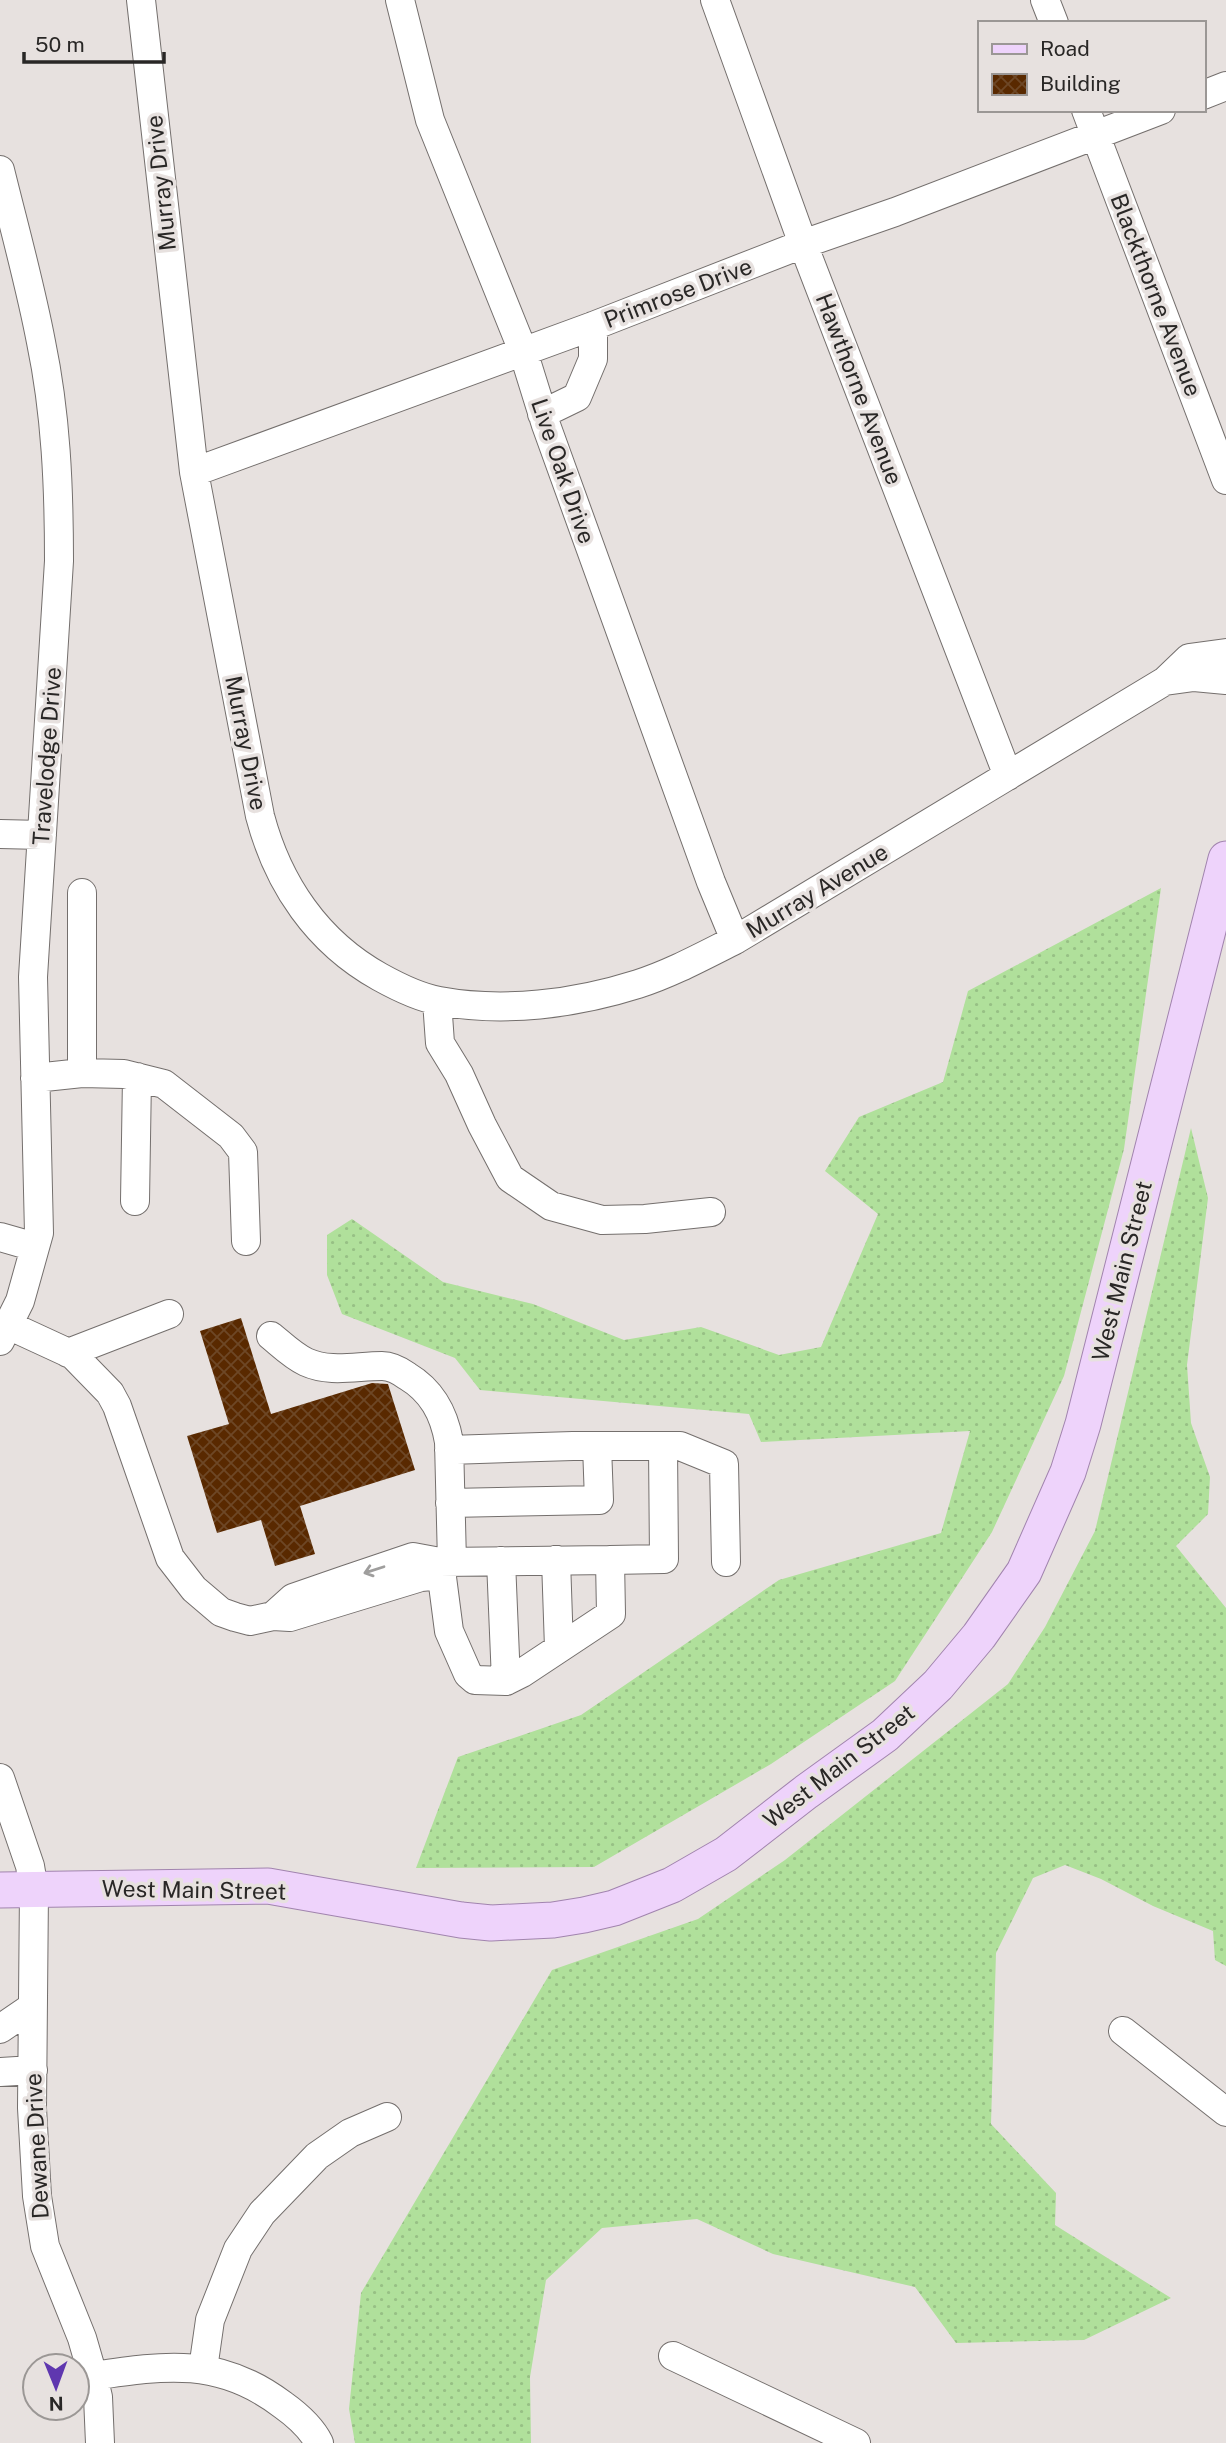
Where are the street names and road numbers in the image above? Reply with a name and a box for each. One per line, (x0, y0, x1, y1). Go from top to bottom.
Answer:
street label: Murray Drive (140, 114, 181, 252)
street label: Blackthorne Avenue (1105, 190, 1208, 400)
street label: Primrose Drive (600, 252, 756, 333)
street label: Hawthorne Avenue (811, 289, 908, 488)
street label: Live Oak Drive (526, 395, 601, 547)
street label: Travelodge Drive (27, 666, 66, 846)
street label: Murray Drive (220, 673, 273, 813)
street label: Murray Avenue (741, 838, 893, 943)
street label: West Main Street (1086, 1178, 1157, 1364)
street label: West Main Street (758, 1698, 920, 1833)
street label: West Main Street (101, 1874, 287, 1905)
street label: Dewane Drive (19, 2072, 54, 2220)

